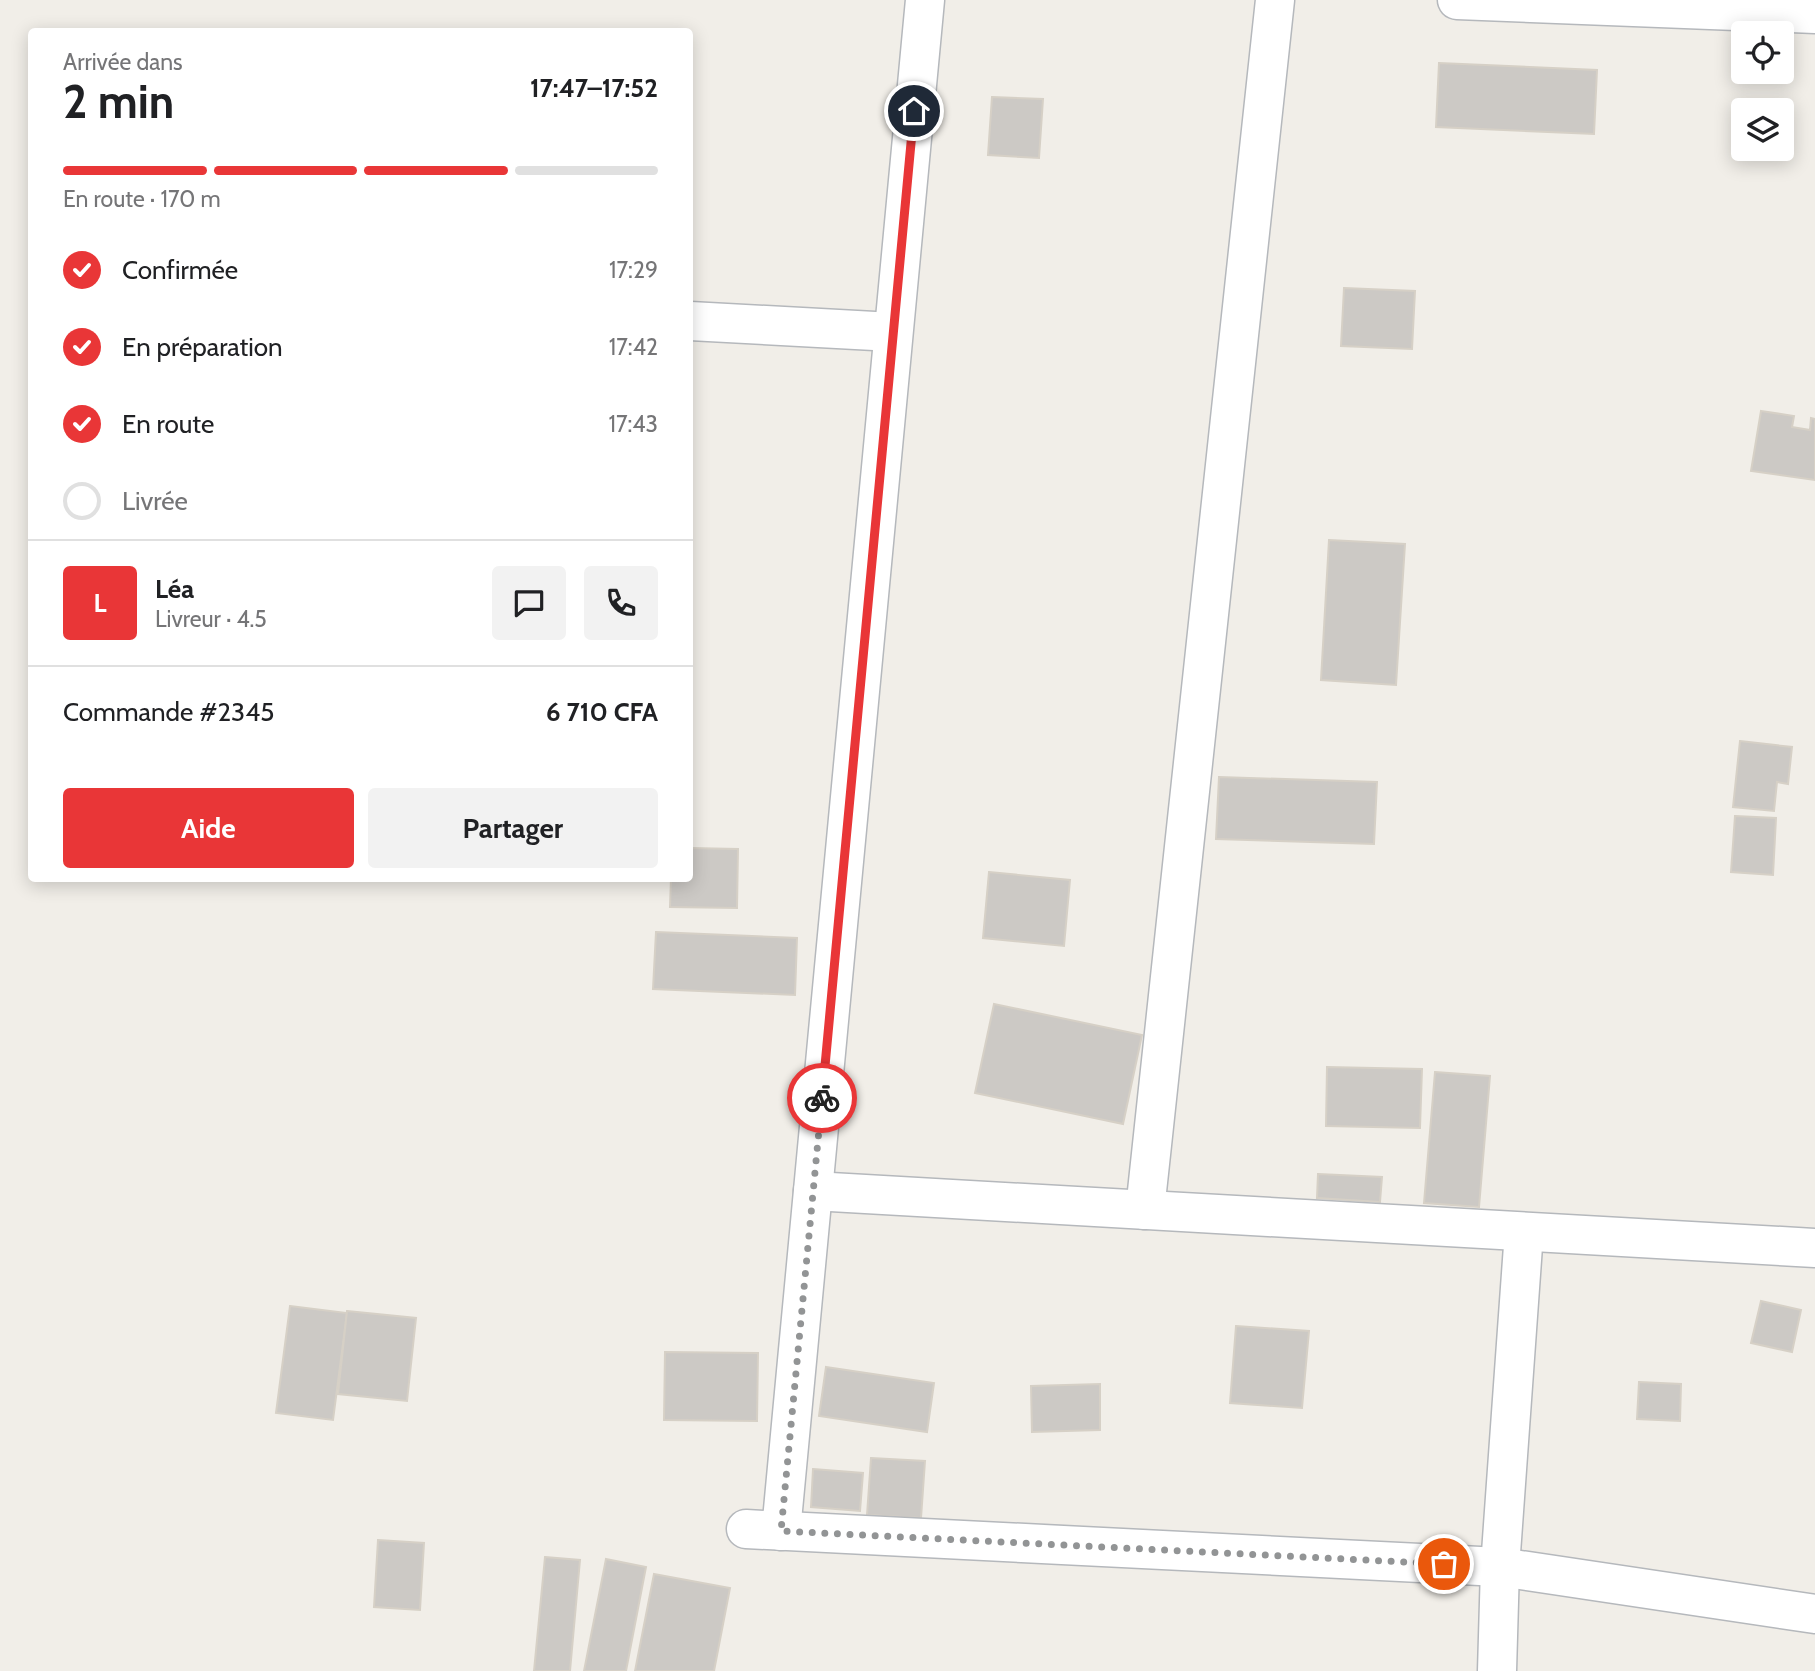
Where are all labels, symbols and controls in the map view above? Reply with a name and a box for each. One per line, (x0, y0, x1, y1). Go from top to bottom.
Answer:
map controls (1731, 21, 1794, 161)
button: locate (1731, 21, 1794, 84)
text: Arrivée dans (63, 48, 183, 76)
text: 17:47–17:52 (530, 72, 658, 104)
text: 2 min (63, 74, 174, 130)
pin (884, 81, 944, 141)
icon: home (895, 92, 933, 130)
button: layers (1731, 98, 1794, 161)
text: En route · 170 m (63, 185, 221, 213)
icon: check (63, 251, 101, 289)
text: Confirmée (122, 254, 238, 286)
text: 17:29 (609, 256, 658, 284)
icon: check (63, 328, 101, 366)
text: En préparation (122, 331, 283, 363)
text: 17:42 (609, 333, 658, 361)
icon: check (63, 405, 101, 443)
text: En route (122, 408, 214, 440)
text: 17:43 (608, 410, 658, 438)
text: Livrée (122, 485, 188, 517)
button: chat (492, 566, 566, 640)
button: phone (584, 566, 658, 640)
text: Léa (155, 573, 194, 605)
text: L (93, 587, 107, 619)
text: Livreur · 4.5 (155, 605, 267, 633)
text: Commande #2345 (63, 696, 274, 728)
text: 6 710 CFA (546, 696, 658, 728)
button: Aide (63, 788, 354, 868)
button: Partager (368, 788, 658, 868)
courier (787, 1063, 857, 1133)
icon: bike (803, 1079, 841, 1117)
pin (1414, 1534, 1474, 1594)
icon: bag (1425, 1545, 1463, 1583)

